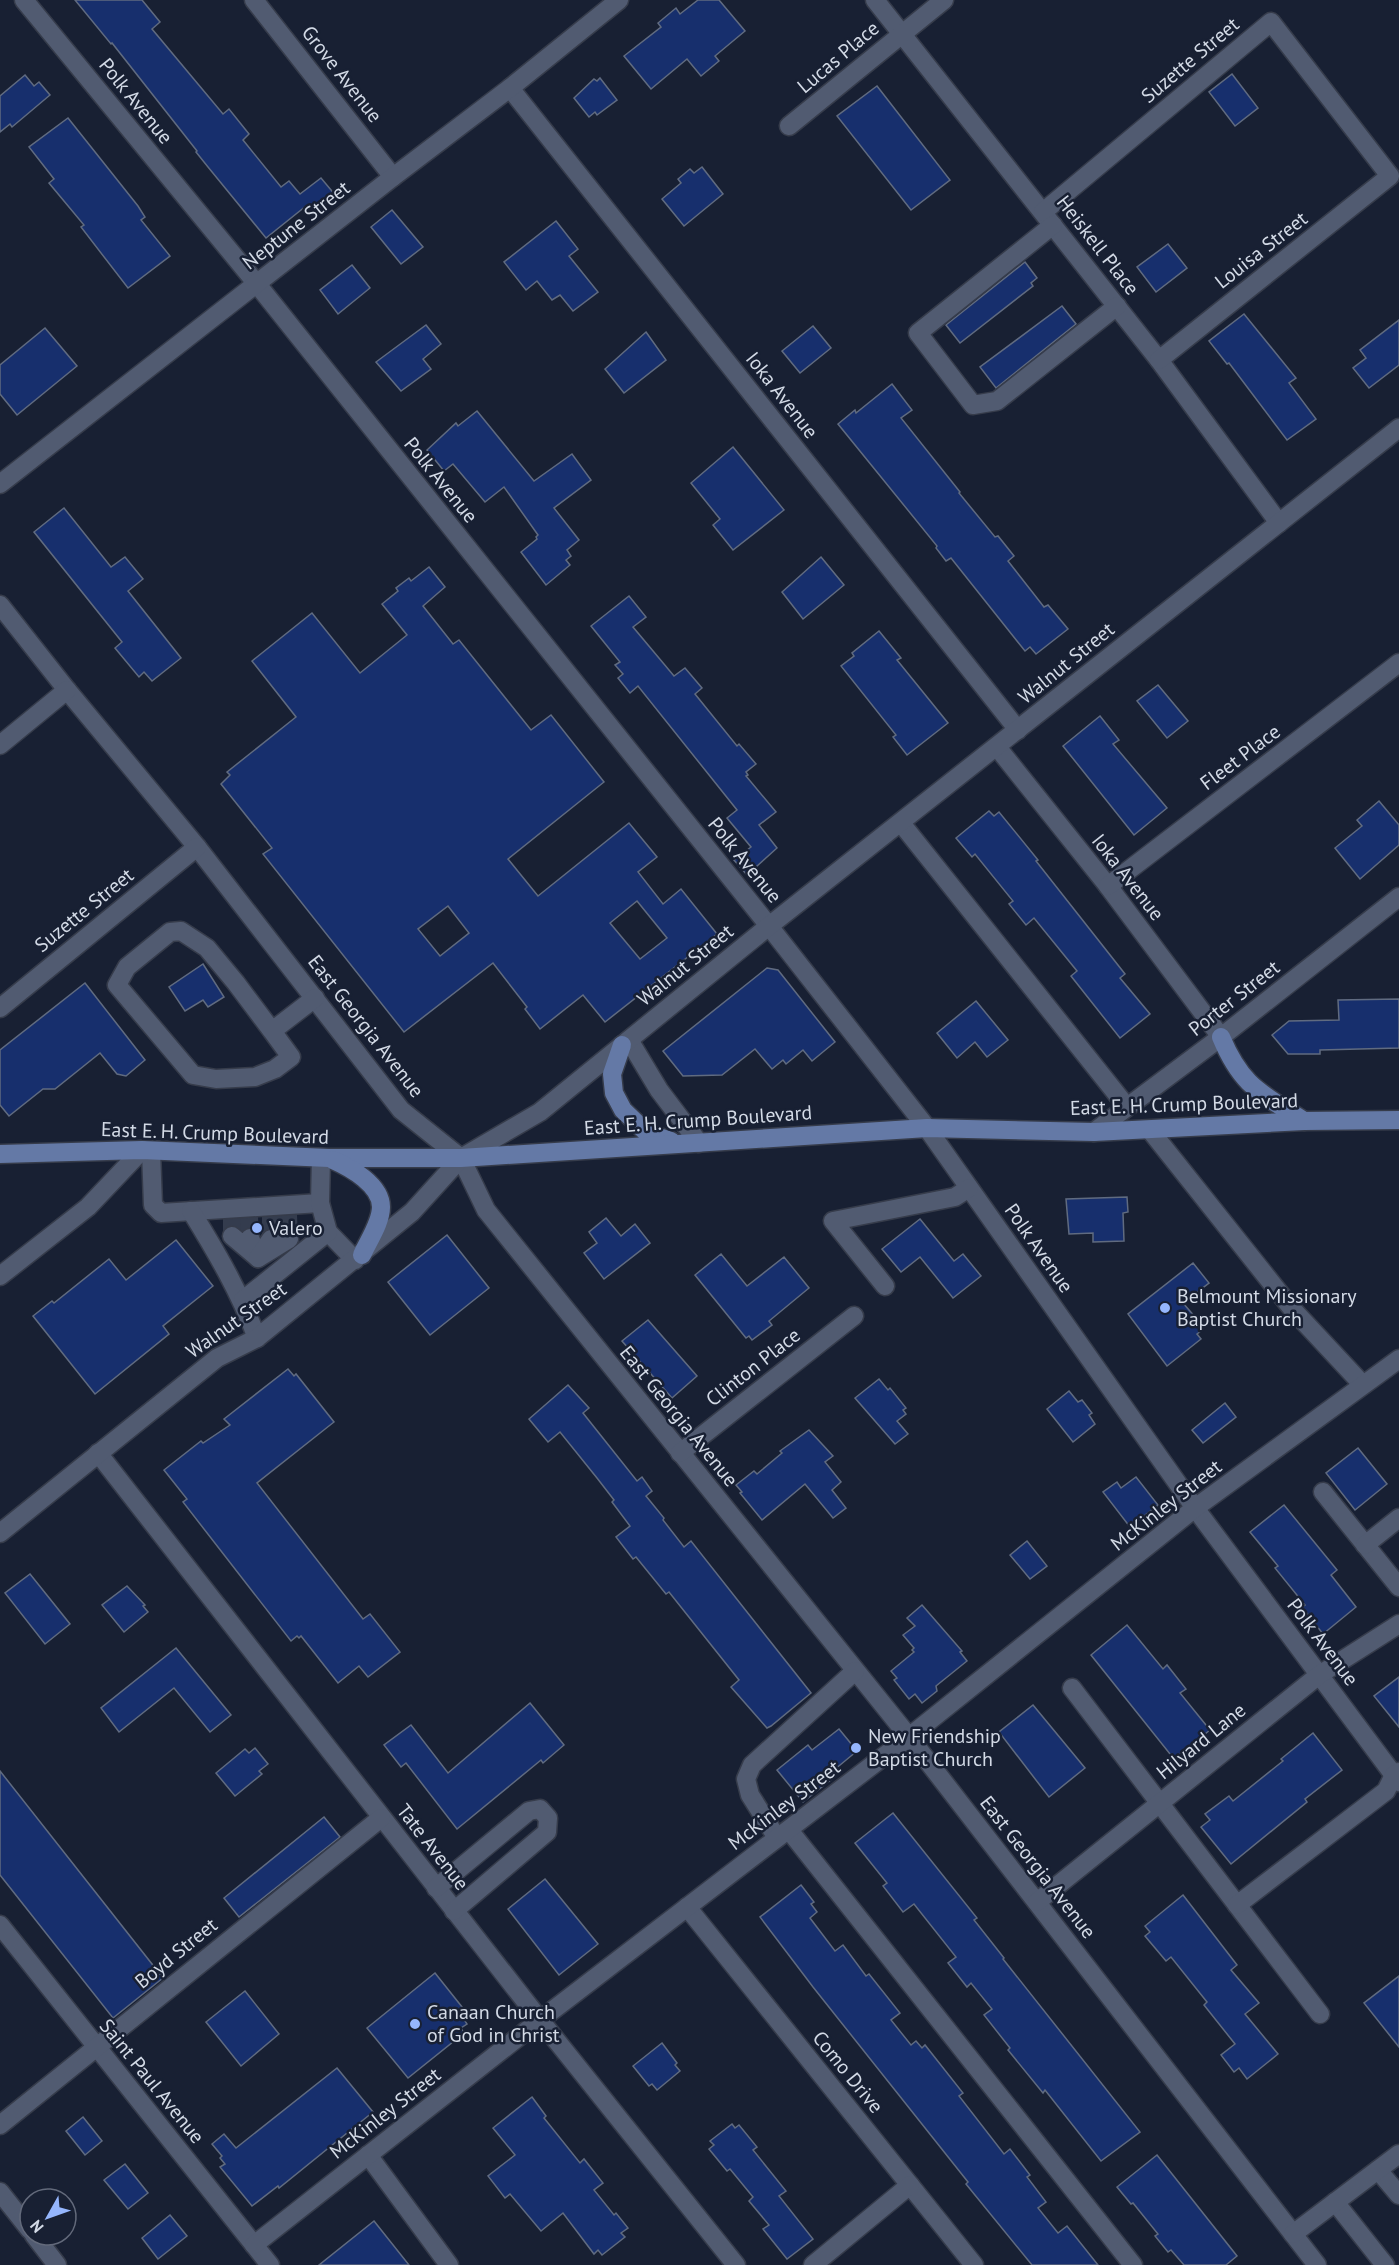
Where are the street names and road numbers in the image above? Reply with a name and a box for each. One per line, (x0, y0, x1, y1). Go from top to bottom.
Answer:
street label: Suzette Street (1136, 11, 1245, 109)
street label: Lucas Place (792, 15, 884, 99)
street label: Grove Avenue (296, 20, 388, 128)
street label: Polk Avenue (93, 53, 179, 149)
street label: Neptune Street (237, 175, 355, 275)
street label: Heiskell Place (1051, 190, 1145, 300)
street label: Louisa Street (1209, 206, 1313, 294)
street label: Ioka Avenue (740, 346, 824, 444)
street label: Polk Avenue (398, 432, 484, 528)
street label: Walnut Street (1013, 616, 1120, 710)
street label: Fleet Place (1195, 718, 1285, 796)
street label: Polk Avenue (702, 812, 788, 908)
street label: Ioka Avenue (1086, 828, 1170, 926)
street label: Suzette Street (29, 862, 139, 958)
street label: Walnut Street (632, 918, 739, 1012)
street label: East Georgia Avenue (302, 949, 430, 1103)
street label: Porter Street (1183, 954, 1285, 1042)
street label: East E. H. Crump Boulevard (1069, 1087, 1299, 1121)
street label: East E. H. Crump Boulevard (583, 1099, 813, 1141)
street label: East E. H. Crump Boulevard (100, 1116, 330, 1150)
street label: Polk Avenue (999, 1198, 1079, 1298)
street label: Walnut Street (181, 1276, 291, 1364)
street label: Clinton Place (701, 1322, 805, 1412)
street label: East Georgia Avenue (614, 1340, 744, 1492)
street label: McKinley Street (1105, 1453, 1227, 1556)
street label: Polk Avenue (1282, 1593, 1364, 1691)
street label: Hilyard Lane (1151, 1697, 1251, 1785)
street label: McKinley Street (723, 1754, 845, 1856)
street label: East Georgia Avenue (974, 1790, 1102, 1944)
street label: Tate Avenue (391, 1798, 475, 1896)
street label: Boyd Street (129, 1912, 223, 1994)
street label: Saint Paul Avenue (94, 2013, 210, 2149)
street label: Como Drive (807, 2026, 889, 2118)
street label: McKinley Street (324, 2061, 446, 2164)

